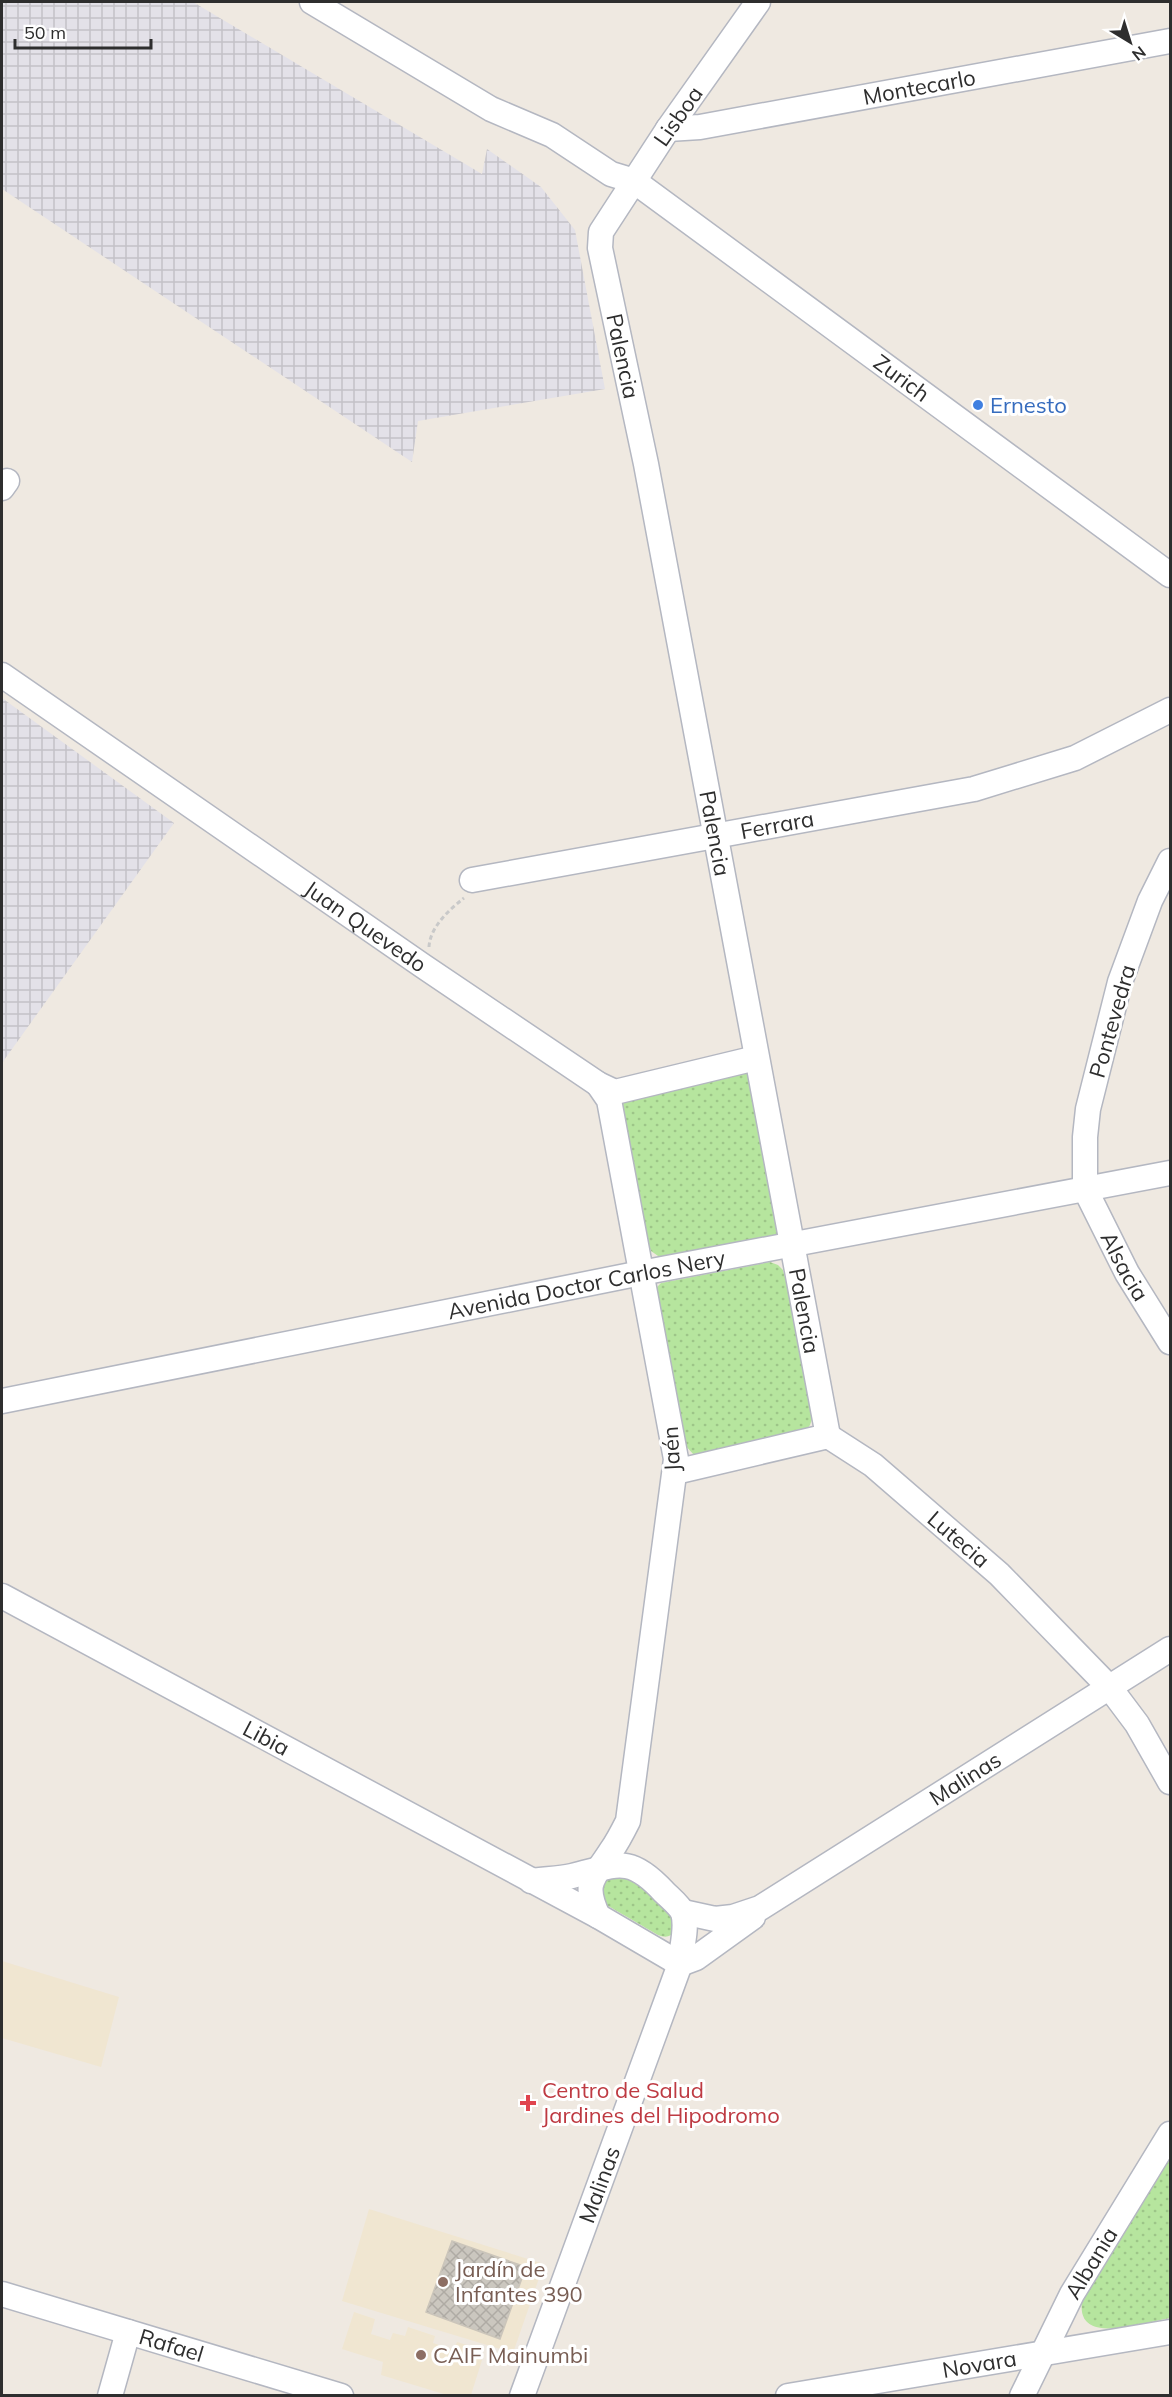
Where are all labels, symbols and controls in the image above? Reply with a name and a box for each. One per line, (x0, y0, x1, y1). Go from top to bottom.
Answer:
scale bar (15, 12, 152, 50)
north arrow (1100, 12, 1160, 72)
text: 50 m (24, 21, 66, 44)
text: N (1128, 42, 1150, 65)
street label: Montecarlo (861, 63, 978, 111)
street label: Lisboa (647, 80, 709, 152)
street label: Palencia (600, 311, 646, 401)
street label: Zurich (868, 348, 935, 408)
place label: Ernesto (990, 391, 1067, 419)
marker: Ernesto (971, 398, 985, 412)
street label: Palencia (693, 788, 737, 878)
street label: Ferrara (738, 804, 816, 845)
street label: Juan Quevedo (299, 874, 432, 978)
street label: Pontevedra (1082, 961, 1142, 1081)
street label: Alsacia (1095, 1227, 1155, 1306)
street label: Avenida Doctor Carlos Nery (445, 1243, 728, 1325)
street label: Palencia (783, 1266, 826, 1356)
street label: Jaén (656, 1426, 686, 1472)
street label: Lutecia (922, 1505, 996, 1574)
street label: Libia (238, 1714, 294, 1762)
street label: Malinas (924, 1745, 1006, 1811)
place label: Centro de Salud Jardines del Hipodromo (542, 2076, 780, 2129)
marker: Centro de Salud Jardines del Hipodromo (519, 2094, 537, 2112)
street label: Malinas (572, 2142, 626, 2227)
street label: Albania (1058, 2222, 1124, 2304)
place label: Jardín de Infantes 390 (455, 2255, 583, 2308)
marker: Jardín de Infantes 390 (436, 2275, 450, 2289)
street label: Rafael (136, 2322, 207, 2368)
place label: CAIF Mainumbi (433, 2341, 588, 2369)
street label: Novara (940, 2344, 1018, 2384)
marker: CAIF Mainumbi (414, 2348, 428, 2362)

